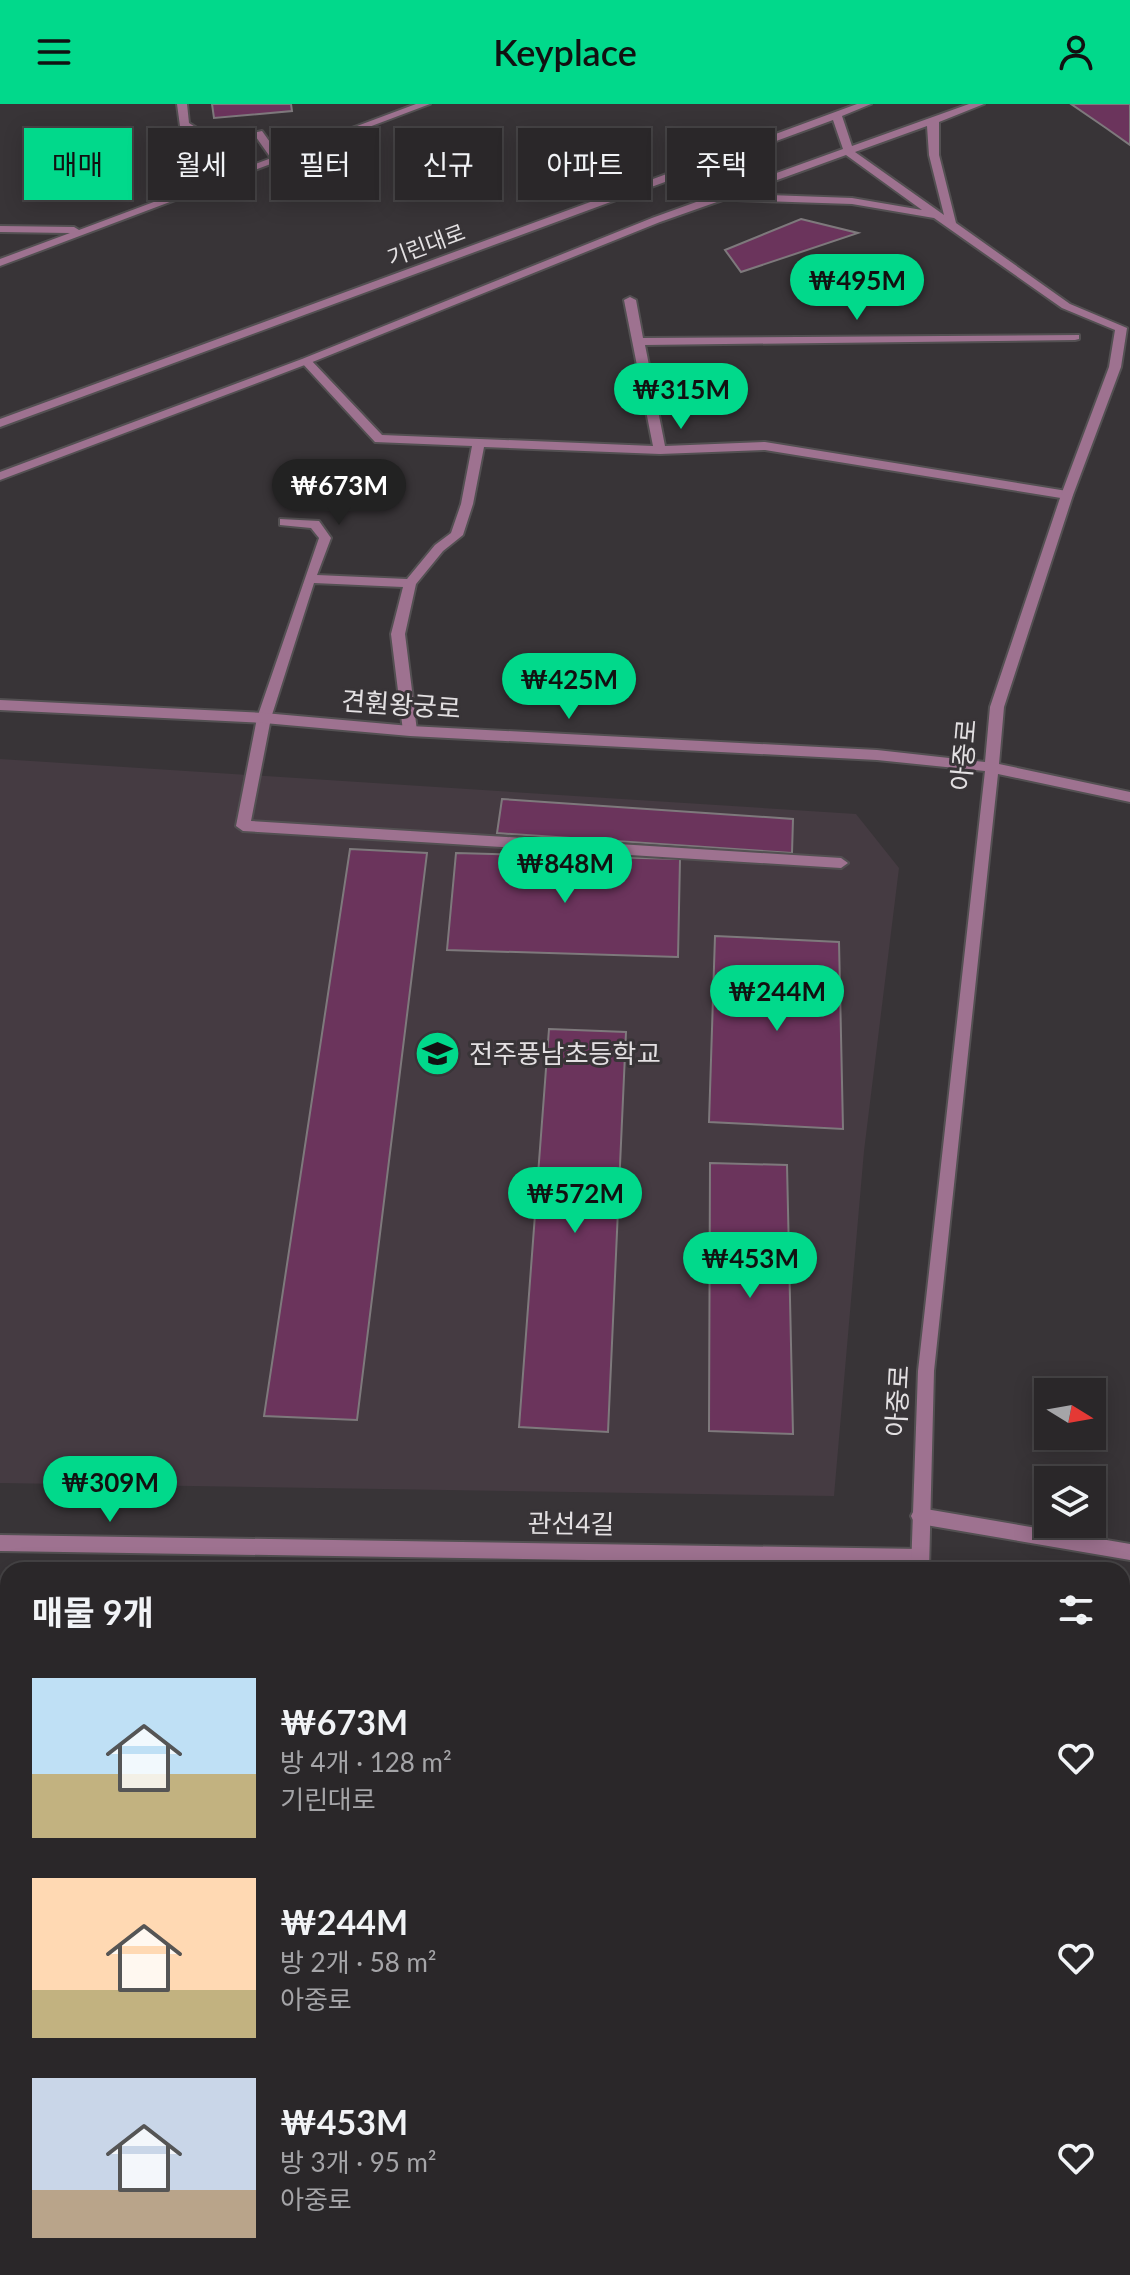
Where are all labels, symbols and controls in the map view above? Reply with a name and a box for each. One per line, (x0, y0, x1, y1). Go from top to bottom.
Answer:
icon: menu (32, 30, 76, 74)
text: Keyplace (493, 30, 637, 74)
icon: person (1054, 30, 1098, 74)
chip: 매매 (24, 128, 132, 200)
chip: 월세 (148, 128, 255, 200)
chip: 필터 (271, 128, 379, 200)
chip: 신규 (395, 128, 502, 200)
chip: 아파트 (518, 128, 651, 200)
chip: 주택 (667, 128, 775, 200)
street label: 기린대로 (383, 218, 468, 271)
pin: ₩495M (801, 254, 913, 322)
text: ₩495M (808, 264, 906, 296)
pin: ₩315M (625, 363, 737, 431)
text: ₩315M (632, 373, 730, 405)
pin: ₩673M (283, 459, 395, 527)
text: ₩673M (290, 469, 388, 501)
pin: ₩425M (513, 653, 625, 721)
text: ₩425M (520, 663, 618, 695)
street label: 견훤왕궁로 (340, 684, 462, 724)
street label: 아중로 (944, 718, 982, 792)
pin: ₩848M (509, 837, 621, 905)
text: ₩848M (516, 847, 614, 879)
pin: ₩244M (721, 965, 833, 1033)
text: ₩244M (728, 975, 826, 1007)
school or university icon: 전주풍남초등학교 (414, 1030, 462, 1078)
place label: 전주풍남초등학교 (469, 1037, 660, 1069)
pin: ₩572M (519, 1167, 631, 1235)
text: ₩572M (526, 1177, 624, 1209)
pin: ₩453M (694, 1232, 806, 1300)
text: ₩453M (701, 1242, 799, 1274)
street label: 아중로 (879, 1364, 915, 1438)
north arrow (1034, 1378, 1106, 1450)
map controls (1034, 1378, 1106, 1538)
pin: ₩309M (54, 1456, 166, 1524)
text: ₩309M (61, 1466, 159, 1498)
button: layers (1034, 1466, 1106, 1538)
street label: 관선4길 (527, 1506, 615, 1540)
icon: filters (1054, 1588, 1098, 1632)
text: 매물 9개 (32, 1591, 154, 1632)
text: ₩673M (280, 1701, 408, 1742)
icon: home (96, 1710, 192, 1806)
icon: heart (1054, 1736, 1098, 1780)
text: 방 4개 · 128 m² (280, 1746, 452, 1778)
text: 기린대로 (280, 1783, 376, 1815)
text: ₩244M (280, 1901, 408, 1942)
icon: home (96, 1910, 192, 2006)
icon: heart (1054, 1936, 1098, 1980)
text: 방 2개 · 58 m² (280, 1946, 437, 1978)
text: 아중로 (280, 1983, 352, 2015)
text: ₩453M (280, 2101, 408, 2142)
icon: home (96, 2110, 192, 2206)
icon: heart (1054, 2136, 1098, 2180)
text: 방 3개 · 95 m² (280, 2146, 437, 2178)
text: 아중로 (280, 2183, 352, 2215)

